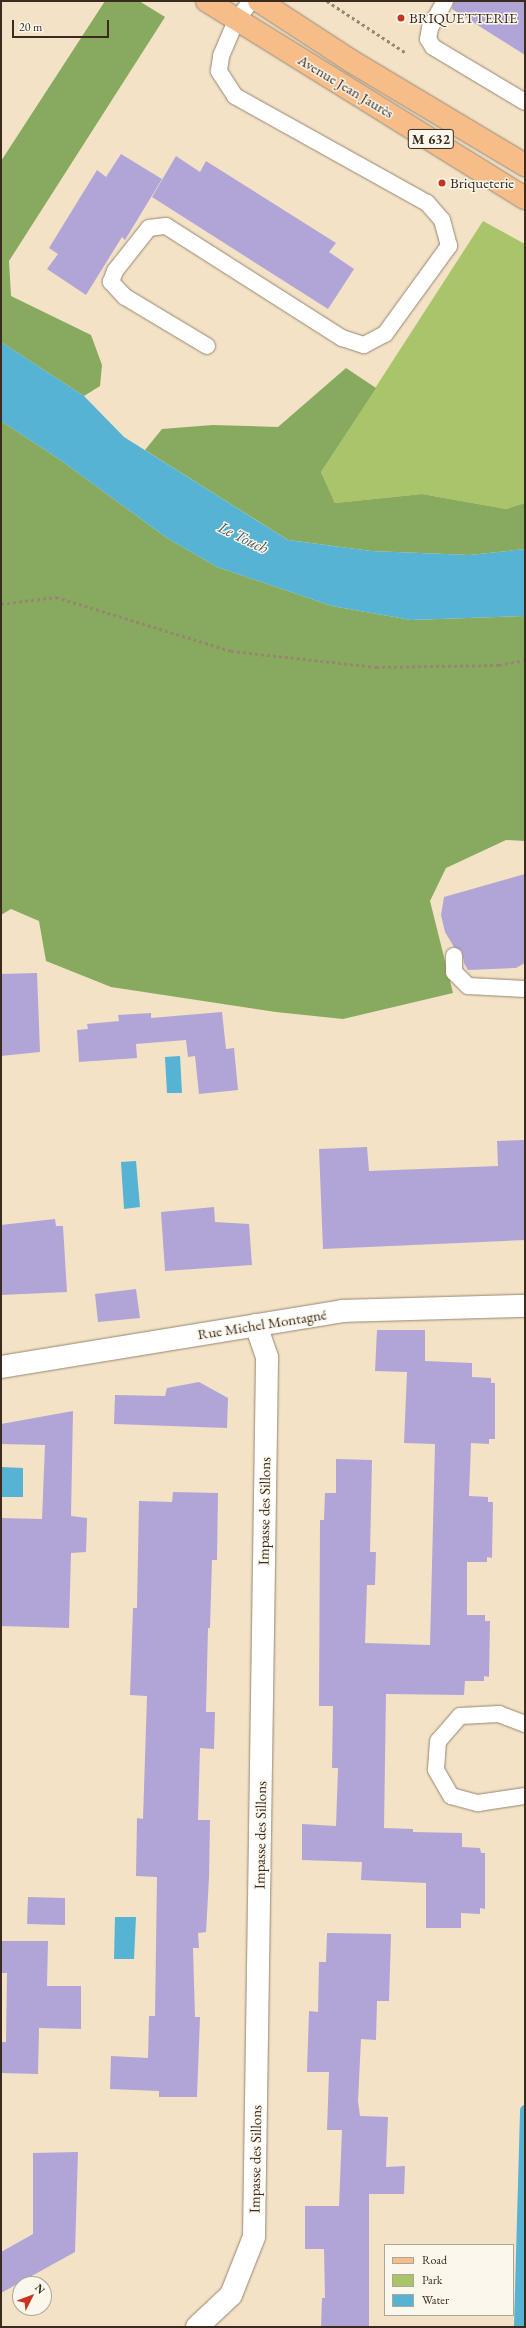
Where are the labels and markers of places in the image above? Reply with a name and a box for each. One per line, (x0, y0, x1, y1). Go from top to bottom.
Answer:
place label: BRIQUETTERIE (409, 9, 517, 27)
marker: BRIQUETTERIE (396, 13, 406, 23)
place label: Briqueterie (450, 174, 514, 192)
marker: Briqueterie (437, 178, 447, 188)

